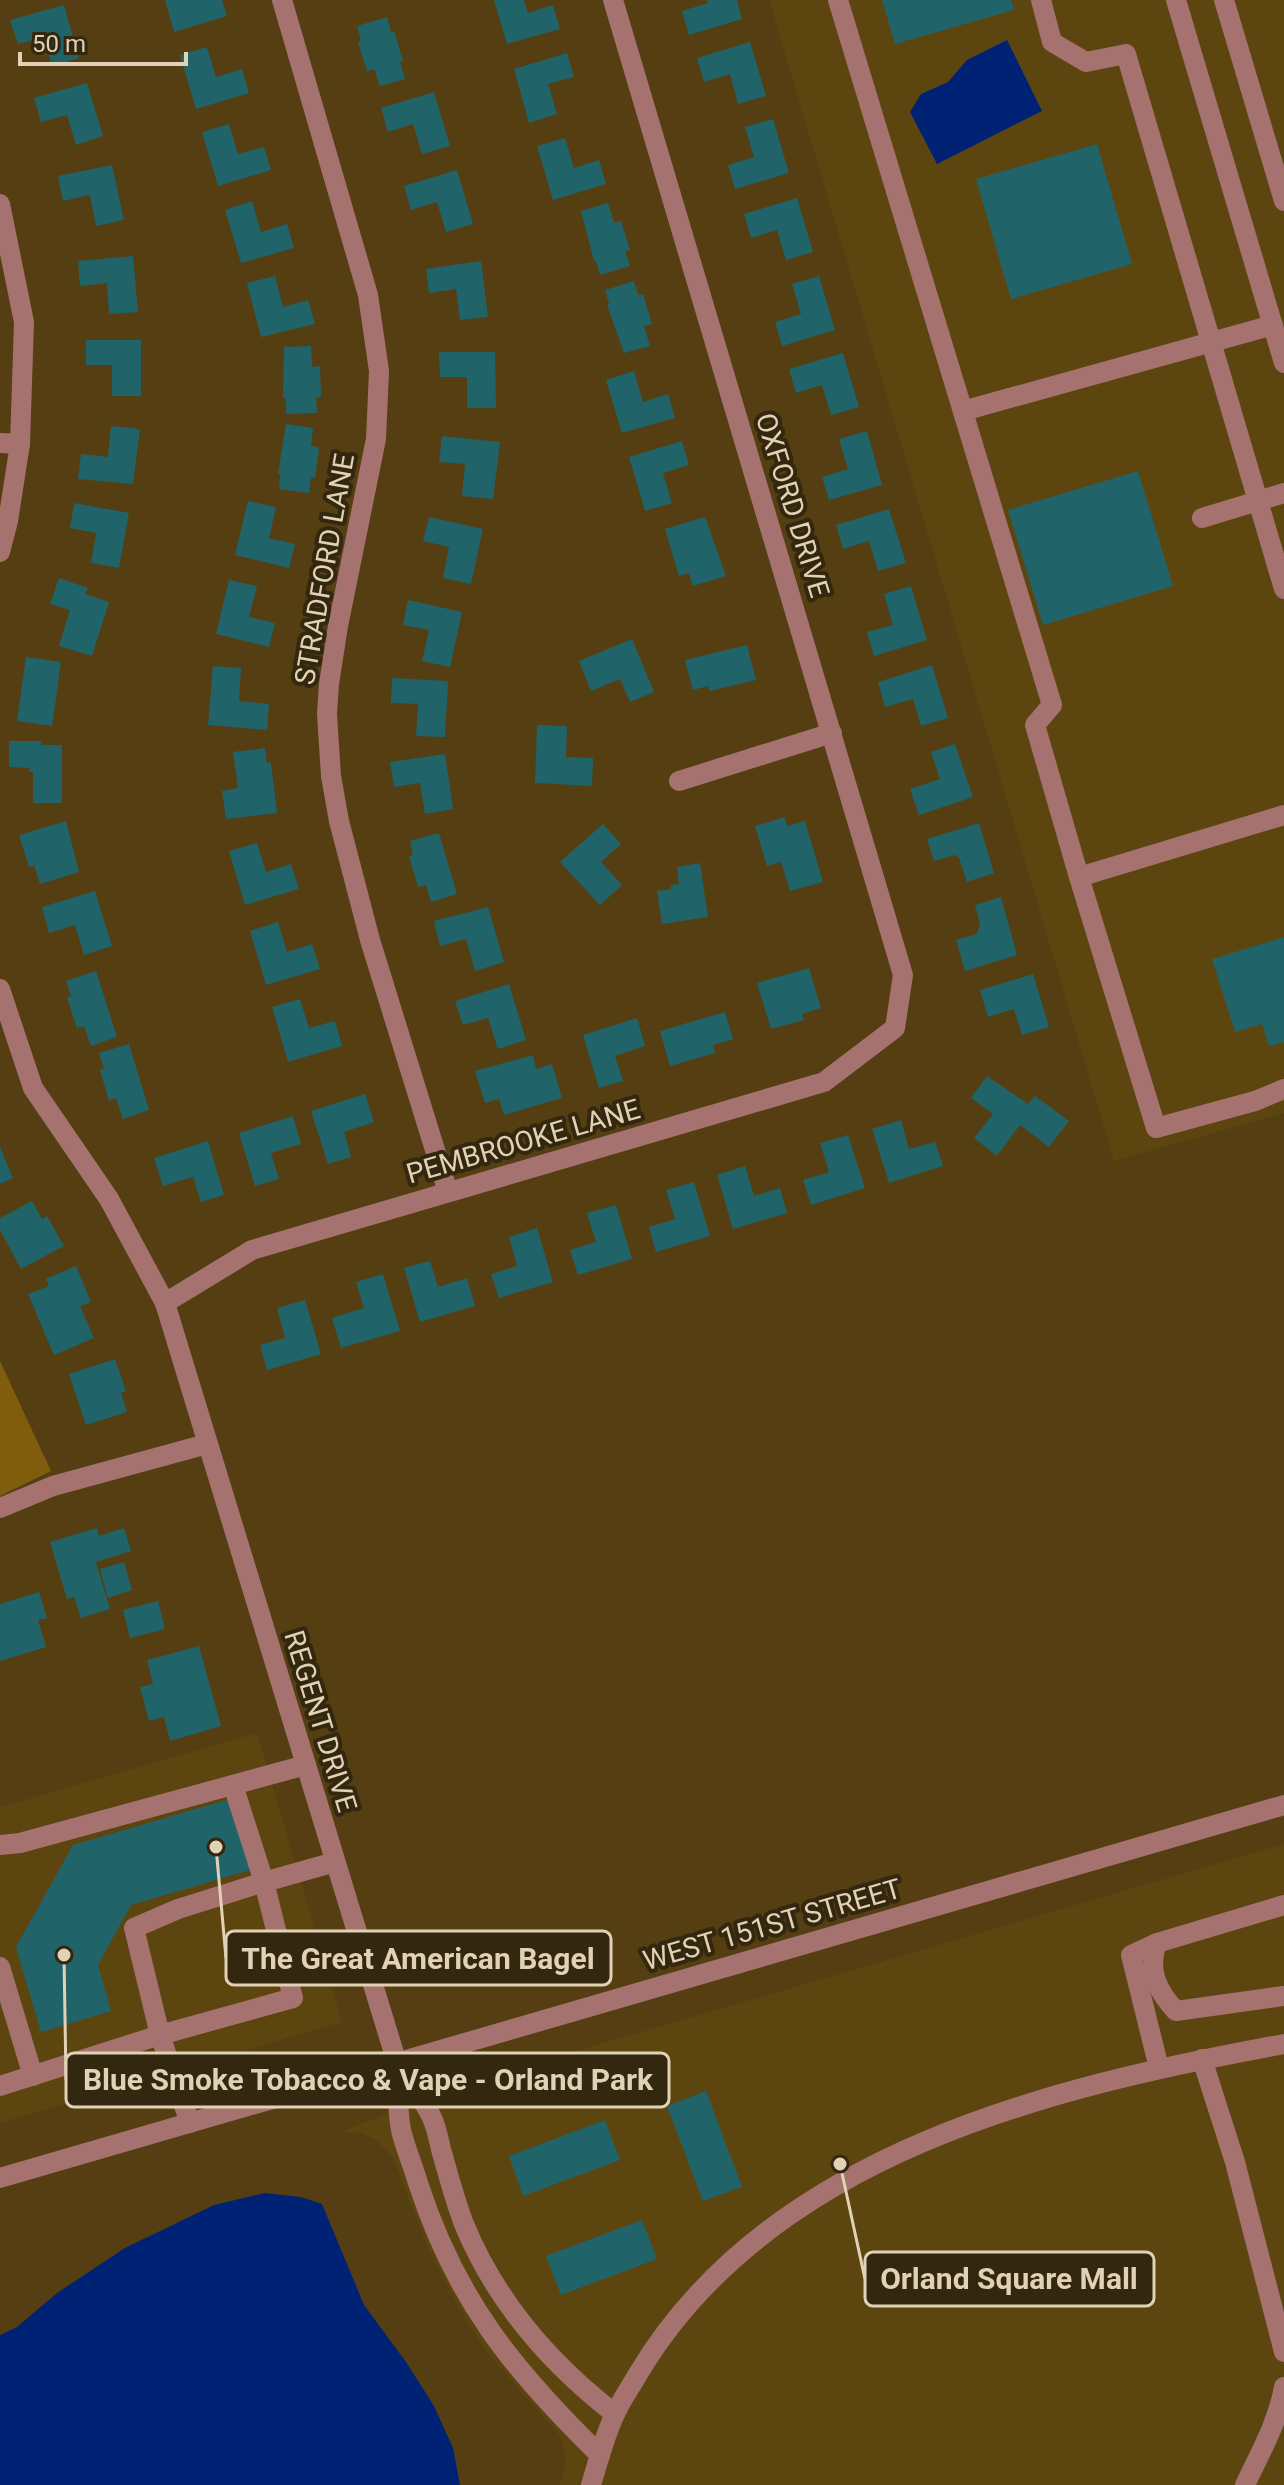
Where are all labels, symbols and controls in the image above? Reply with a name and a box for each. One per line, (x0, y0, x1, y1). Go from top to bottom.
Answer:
scale bar (20, 16, 186, 66)
text: 50 m (32, 30, 86, 58)
street label: OXFORD DRIVE (749, 409, 836, 601)
street label: STRADFORD LANE (288, 451, 361, 687)
street label: PEMBROOKE LANE (403, 1092, 644, 1191)
street label: REGENT DRIVE (277, 1627, 364, 1816)
street label: WEST 151ST STREET (639, 1872, 905, 1977)
callout: The Great American Bagel (226, 1931, 611, 1985)
text: The Great American Bagel (241, 1941, 595, 1976)
callout: Blue Smoke Tobacco & Vape - Orland Park (66, 2053, 669, 2107)
text: Blue Smoke Tobacco & Vape - Orland Park (83, 2062, 654, 2097)
callout: Orland Square Mall (865, 2252, 1154, 2306)
text: Orland Square Mall (880, 2261, 1138, 2296)

